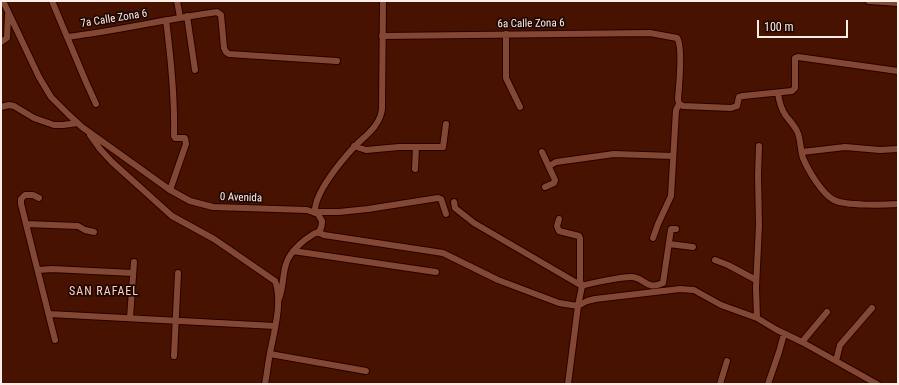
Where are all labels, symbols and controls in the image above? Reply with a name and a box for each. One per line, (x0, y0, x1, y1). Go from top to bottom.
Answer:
street label: 7a Calle Zona 6 (80, 7, 148, 31)
scale bar (759, 12, 850, 38)
street label: 6a Calle Zona 6 (497, 17, 565, 31)
text: 100 m (764, 20, 794, 34)
street label: 0 Avenida (220, 191, 262, 205)
district label: SAN RAFAEL (69, 285, 139, 299)

